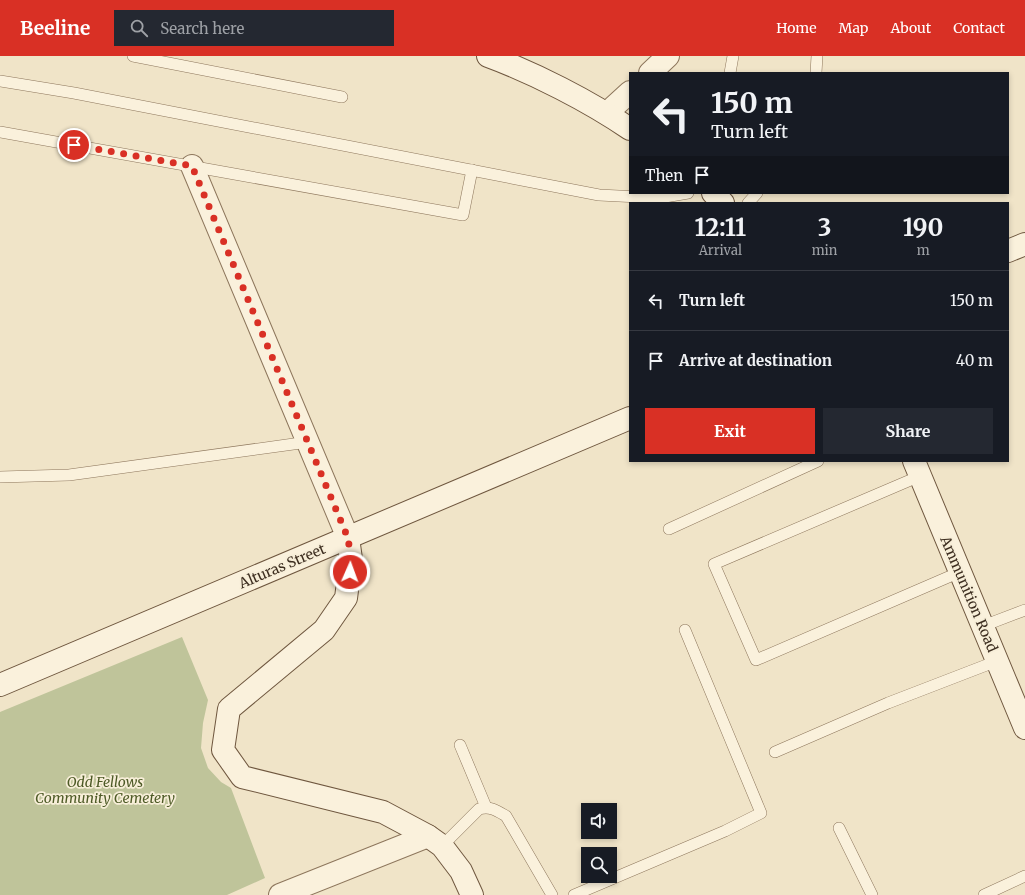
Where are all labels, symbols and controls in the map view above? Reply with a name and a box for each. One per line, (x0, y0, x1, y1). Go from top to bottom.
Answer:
search box (114, 10, 394, 46)
text: Beeline (20, 16, 90, 40)
icon: search (128, 17, 150, 39)
text: Search here (160, 19, 244, 38)
text: Home (776, 19, 817, 37)
text: Map (839, 19, 868, 37)
text: About (890, 19, 931, 37)
text: Contact (953, 19, 1005, 37)
text: 150 m (711, 85, 793, 121)
icon: left (645, 88, 697, 140)
text: Turn left (711, 120, 788, 143)
pin (57, 128, 91, 162)
icon: arrive (63, 134, 85, 156)
icon: arrive (691, 164, 713, 186)
text: Then (645, 166, 683, 185)
text: 12:11 (694, 212, 746, 243)
text: 3 (818, 212, 831, 243)
text: 190 (903, 212, 944, 243)
text: Arrival (699, 242, 742, 259)
text: min (812, 242, 837, 259)
text: m (917, 242, 930, 259)
icon: left (645, 290, 667, 312)
text: Turn left (679, 291, 745, 310)
text: 150 m (950, 291, 993, 310)
icon: arrive (645, 350, 667, 372)
text: Arrive at destination (679, 351, 832, 370)
text: 40 m (956, 351, 993, 370)
button: Exit (645, 408, 815, 454)
button: Share (823, 408, 993, 454)
street label: Ammunition Road (936, 532, 1002, 655)
street label: Alturas Street (235, 539, 329, 593)
position arrow (329, 551, 371, 593)
park label: Odd Fellows Community Cemetery (35, 773, 175, 807)
map controls (581, 803, 617, 883)
button: sound (581, 803, 617, 839)
button: search (581, 847, 617, 883)

